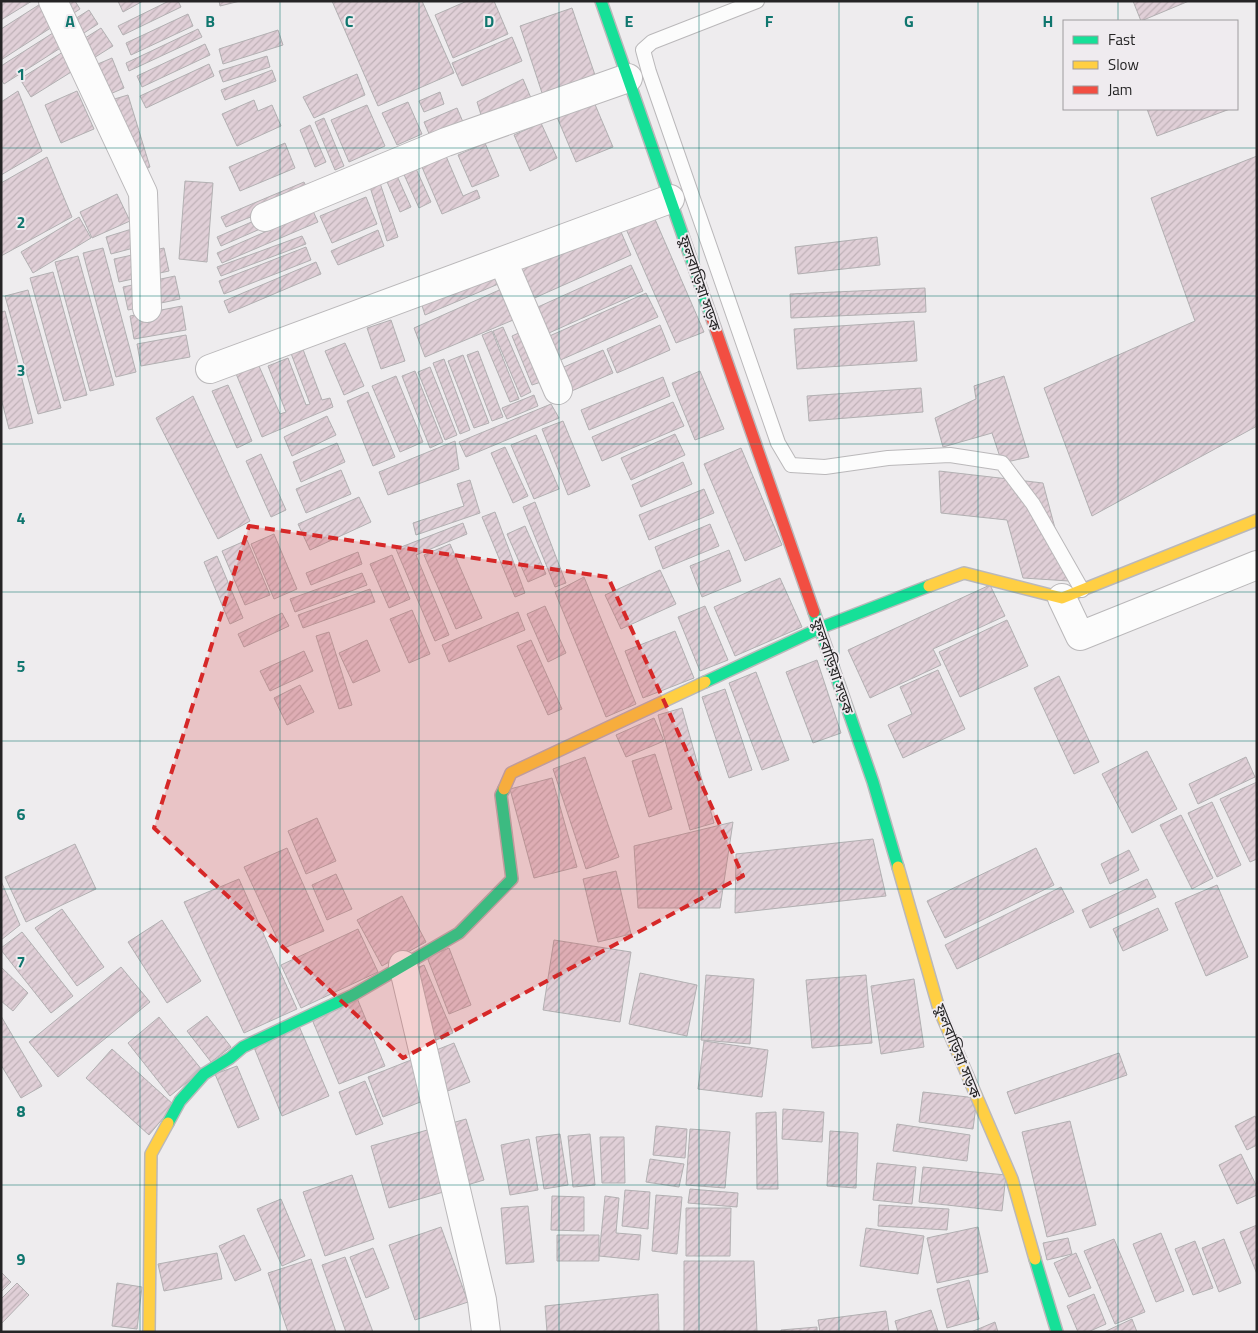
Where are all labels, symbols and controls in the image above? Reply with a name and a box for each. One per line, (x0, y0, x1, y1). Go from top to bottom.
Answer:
text: A (65, 9, 75, 33)
text: B (205, 9, 215, 33)
text: C (345, 9, 354, 33)
text: D (484, 9, 494, 33)
text: E (625, 9, 634, 33)
text: F (765, 9, 774, 33)
text: G (904, 9, 914, 33)
text: H (1043, 9, 1053, 33)
legend (1063, 20, 1238, 110)
text: Fast (1108, 28, 1136, 51)
text: Slow (1108, 53, 1139, 76)
text: 1 (17, 62, 25, 86)
text: Jam (1108, 78, 1132, 101)
text: 2 (17, 210, 25, 234)
street label: ফুলবাড়িয়া সড়ক (673, 231, 727, 335)
text: 3 (17, 358, 25, 382)
text: 4 (17, 506, 26, 530)
street label: ফুলবাড়িয়া সড়ক (806, 614, 860, 718)
text: 5 (17, 654, 26, 678)
text: 6 (17, 802, 26, 826)
text: 7 (17, 950, 25, 974)
street label: ফুলবাড়িয়া সড়ক (928, 999, 988, 1102)
text: 8 (17, 1099, 26, 1123)
text: 9 (17, 1247, 26, 1271)

